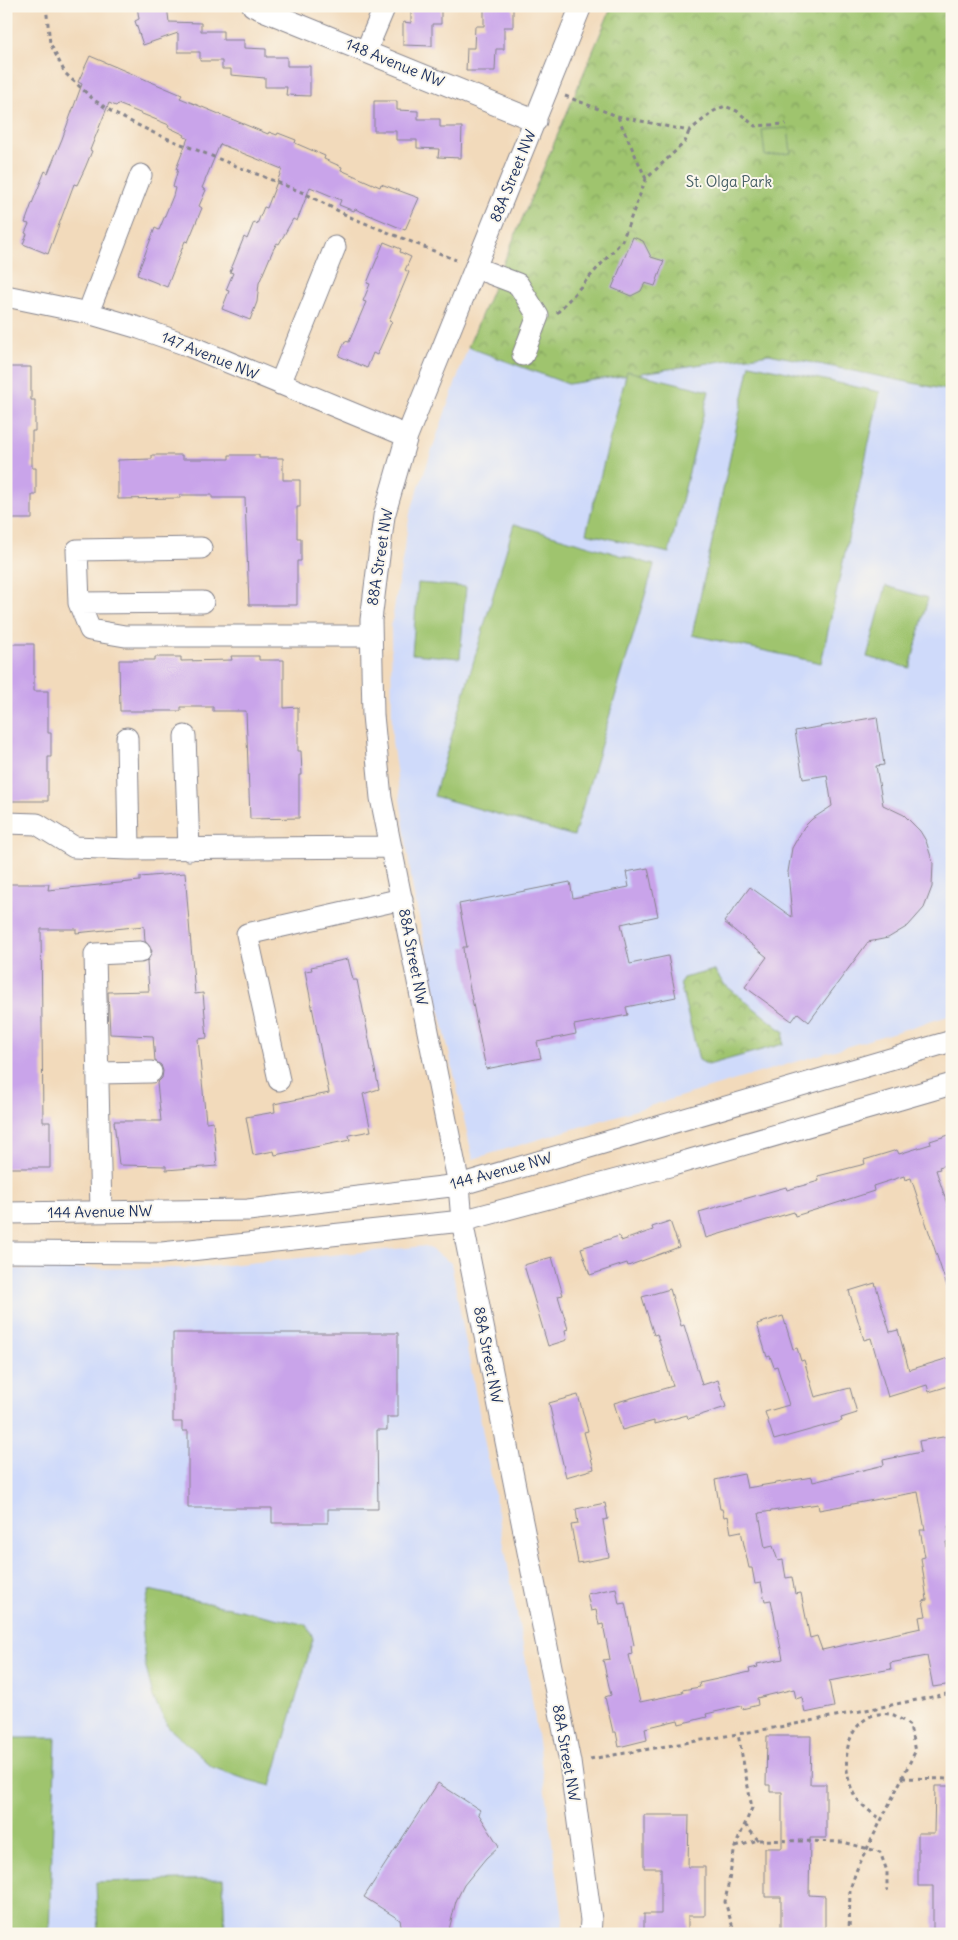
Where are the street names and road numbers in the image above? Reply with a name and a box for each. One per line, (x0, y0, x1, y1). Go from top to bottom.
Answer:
street label: 148 Avenue NW (343, 34, 448, 91)
street label: 88A Street NW (485, 126, 540, 225)
street label: 147 Avenue NW (159, 327, 262, 384)
street label: 88A Street NW (362, 507, 397, 607)
street label: 88A Street NW (395, 907, 432, 1007)
street label: 144 Avenue NW (448, 1148, 554, 1193)
street label: 144 Avenue NW (47, 1201, 153, 1222)
street label: 88A Street NW (470, 1305, 507, 1405)
street label: 88A Street NW (549, 1703, 584, 1803)

